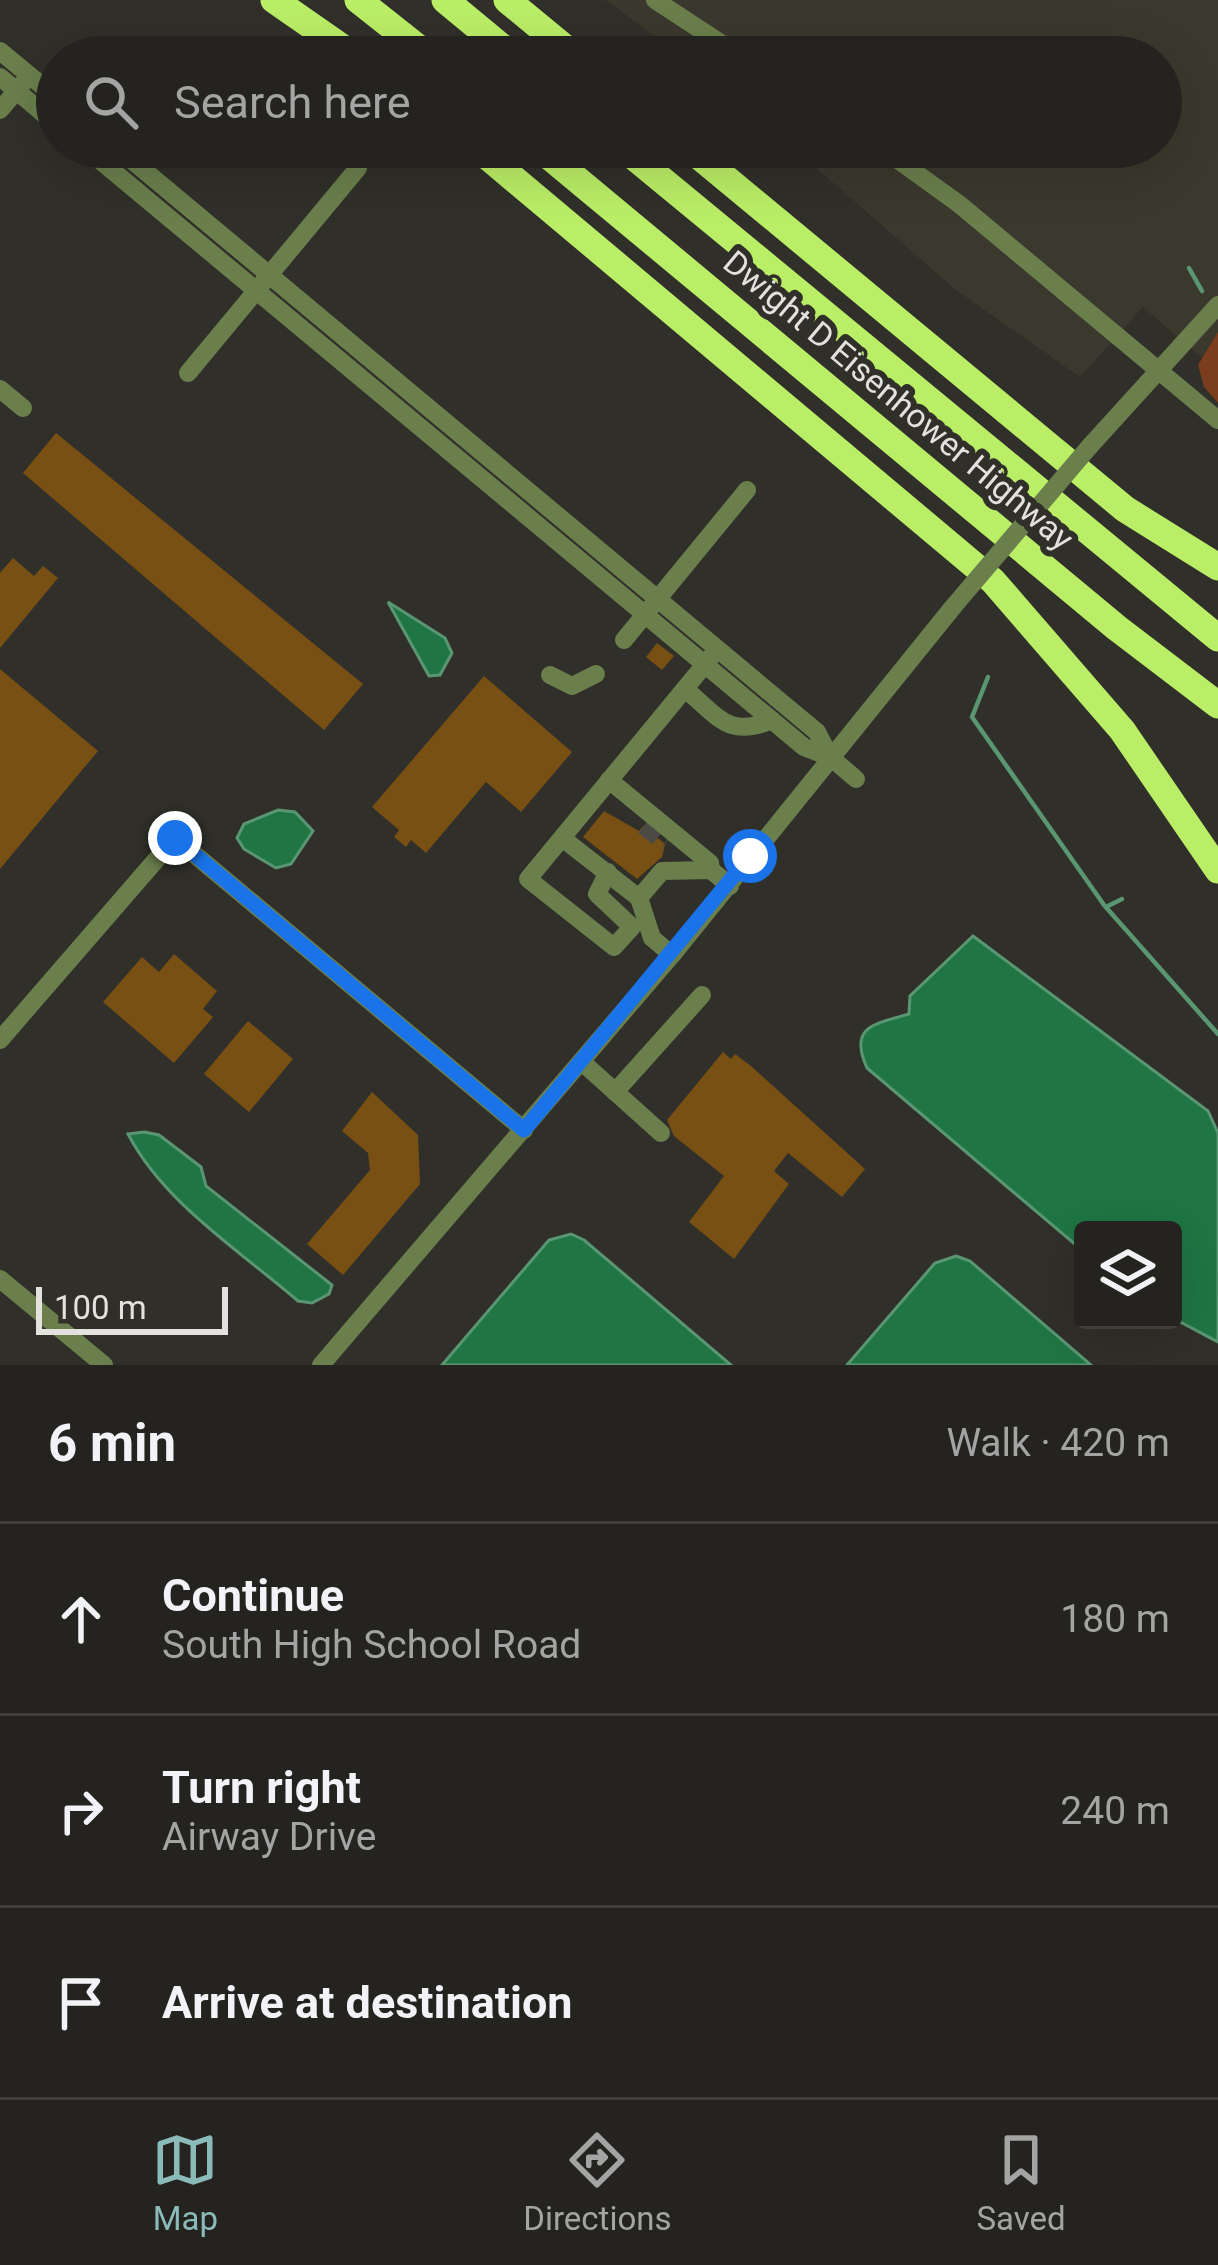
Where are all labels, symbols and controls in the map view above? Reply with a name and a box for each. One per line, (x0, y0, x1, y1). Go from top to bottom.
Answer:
search box (36, 36, 1182, 168)
icon: search (78, 69, 144, 135)
text: Search here (174, 76, 411, 129)
street label: Dwight D Eisenhower Highway (716, 243, 1082, 558)
route end (148, 811, 202, 865)
route start (723, 829, 777, 883)
map controls (1074, 1221, 1182, 1329)
button: layers (1074, 1221, 1182, 1329)
scale bar (36, 1281, 228, 1334)
text: 100 m (54, 1288, 147, 1327)
text: 6 min (48, 1414, 176, 1473)
text: Walk · 420 m (946, 1420, 1170, 1466)
text: Continue (162, 1569, 344, 1622)
icon: ahead (48, 1586, 114, 1652)
text: 180 m (1060, 1596, 1170, 1642)
text: South High School Road (162, 1622, 581, 1668)
text: Turn right (162, 1761, 361, 1814)
icon: right (48, 1778, 114, 1844)
text: 240 m (1060, 1788, 1170, 1834)
text: Airway Drive (162, 1814, 376, 1860)
icon: arrive (48, 1970, 114, 2036)
text: Arrive at destination (162, 1976, 573, 2029)
tab: Map (152, 2127, 218, 2238)
tab: Directions (523, 2127, 672, 2238)
tab: Saved (976, 2127, 1066, 2238)

